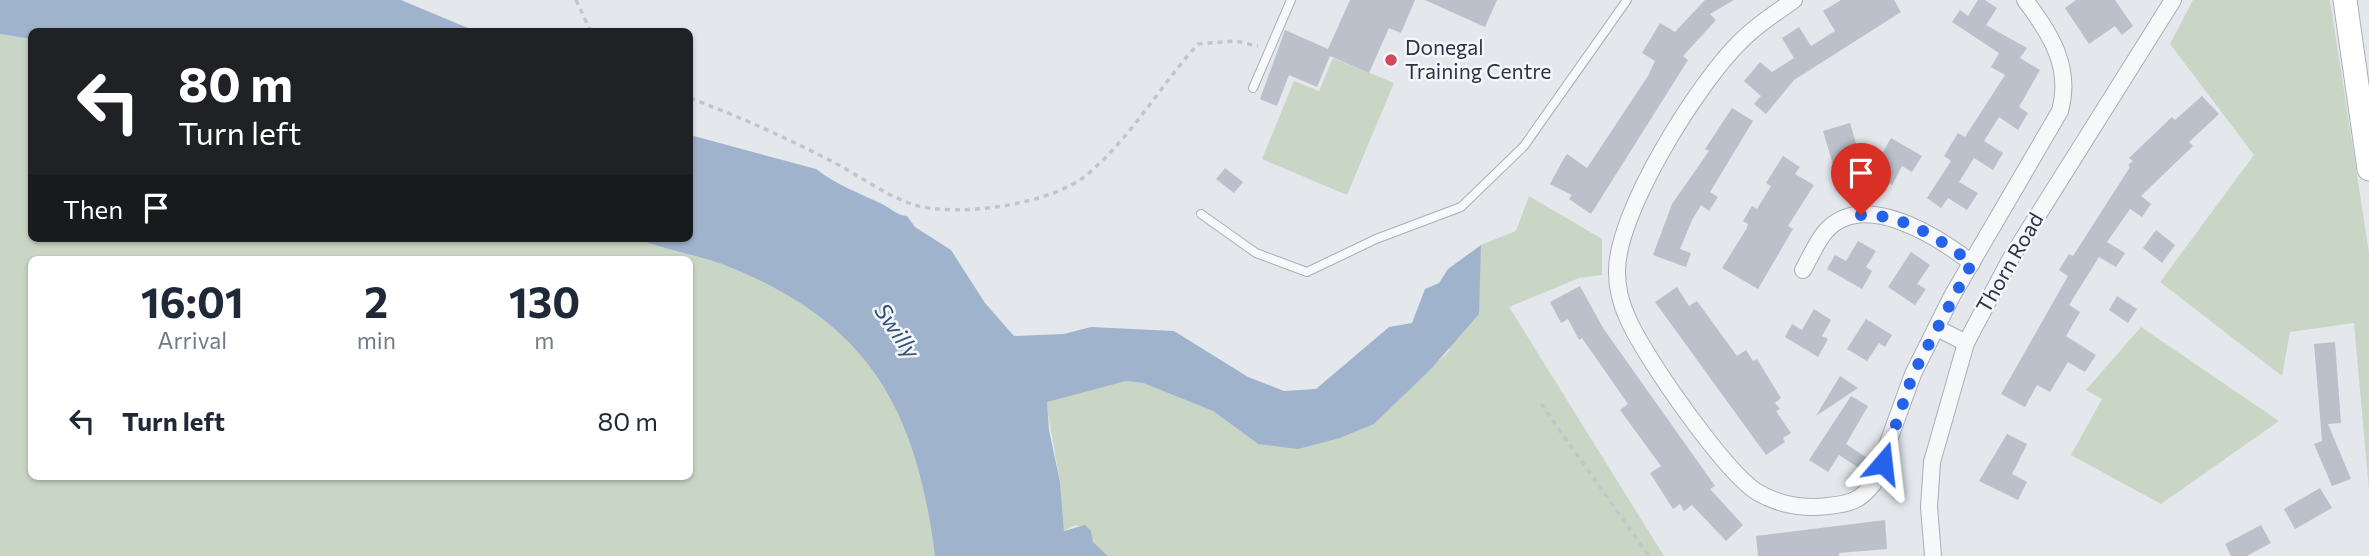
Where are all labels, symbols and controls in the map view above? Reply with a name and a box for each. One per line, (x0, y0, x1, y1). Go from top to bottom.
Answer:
place label: Donegal Training Centre (1405, 34, 1551, 83)
text: 80 m (178, 52, 293, 112)
marker: Donegal Training Centre (1383, 52, 1399, 68)
icon: left (63, 56, 154, 147)
text: Turn left (178, 112, 302, 152)
pin (1831, 143, 1891, 215)
icon: arrive (1842, 154, 1880, 192)
icon: arrive (137, 189, 175, 227)
text: Then (63, 193, 123, 224)
street label: Thorn Road (1970, 208, 2047, 317)
text: 16:01 (141, 275, 244, 327)
text: 2 (364, 275, 388, 327)
text: 130 (509, 275, 580, 327)
water label: Swilly (869, 297, 927, 364)
text: Arrival (158, 326, 227, 354)
text: min (357, 326, 396, 354)
text: m (534, 326, 554, 354)
icon: left (63, 402, 101, 440)
text: Turn left (122, 405, 225, 436)
text: 80 m (598, 405, 658, 436)
position arrow (1846, 426, 1920, 500)

